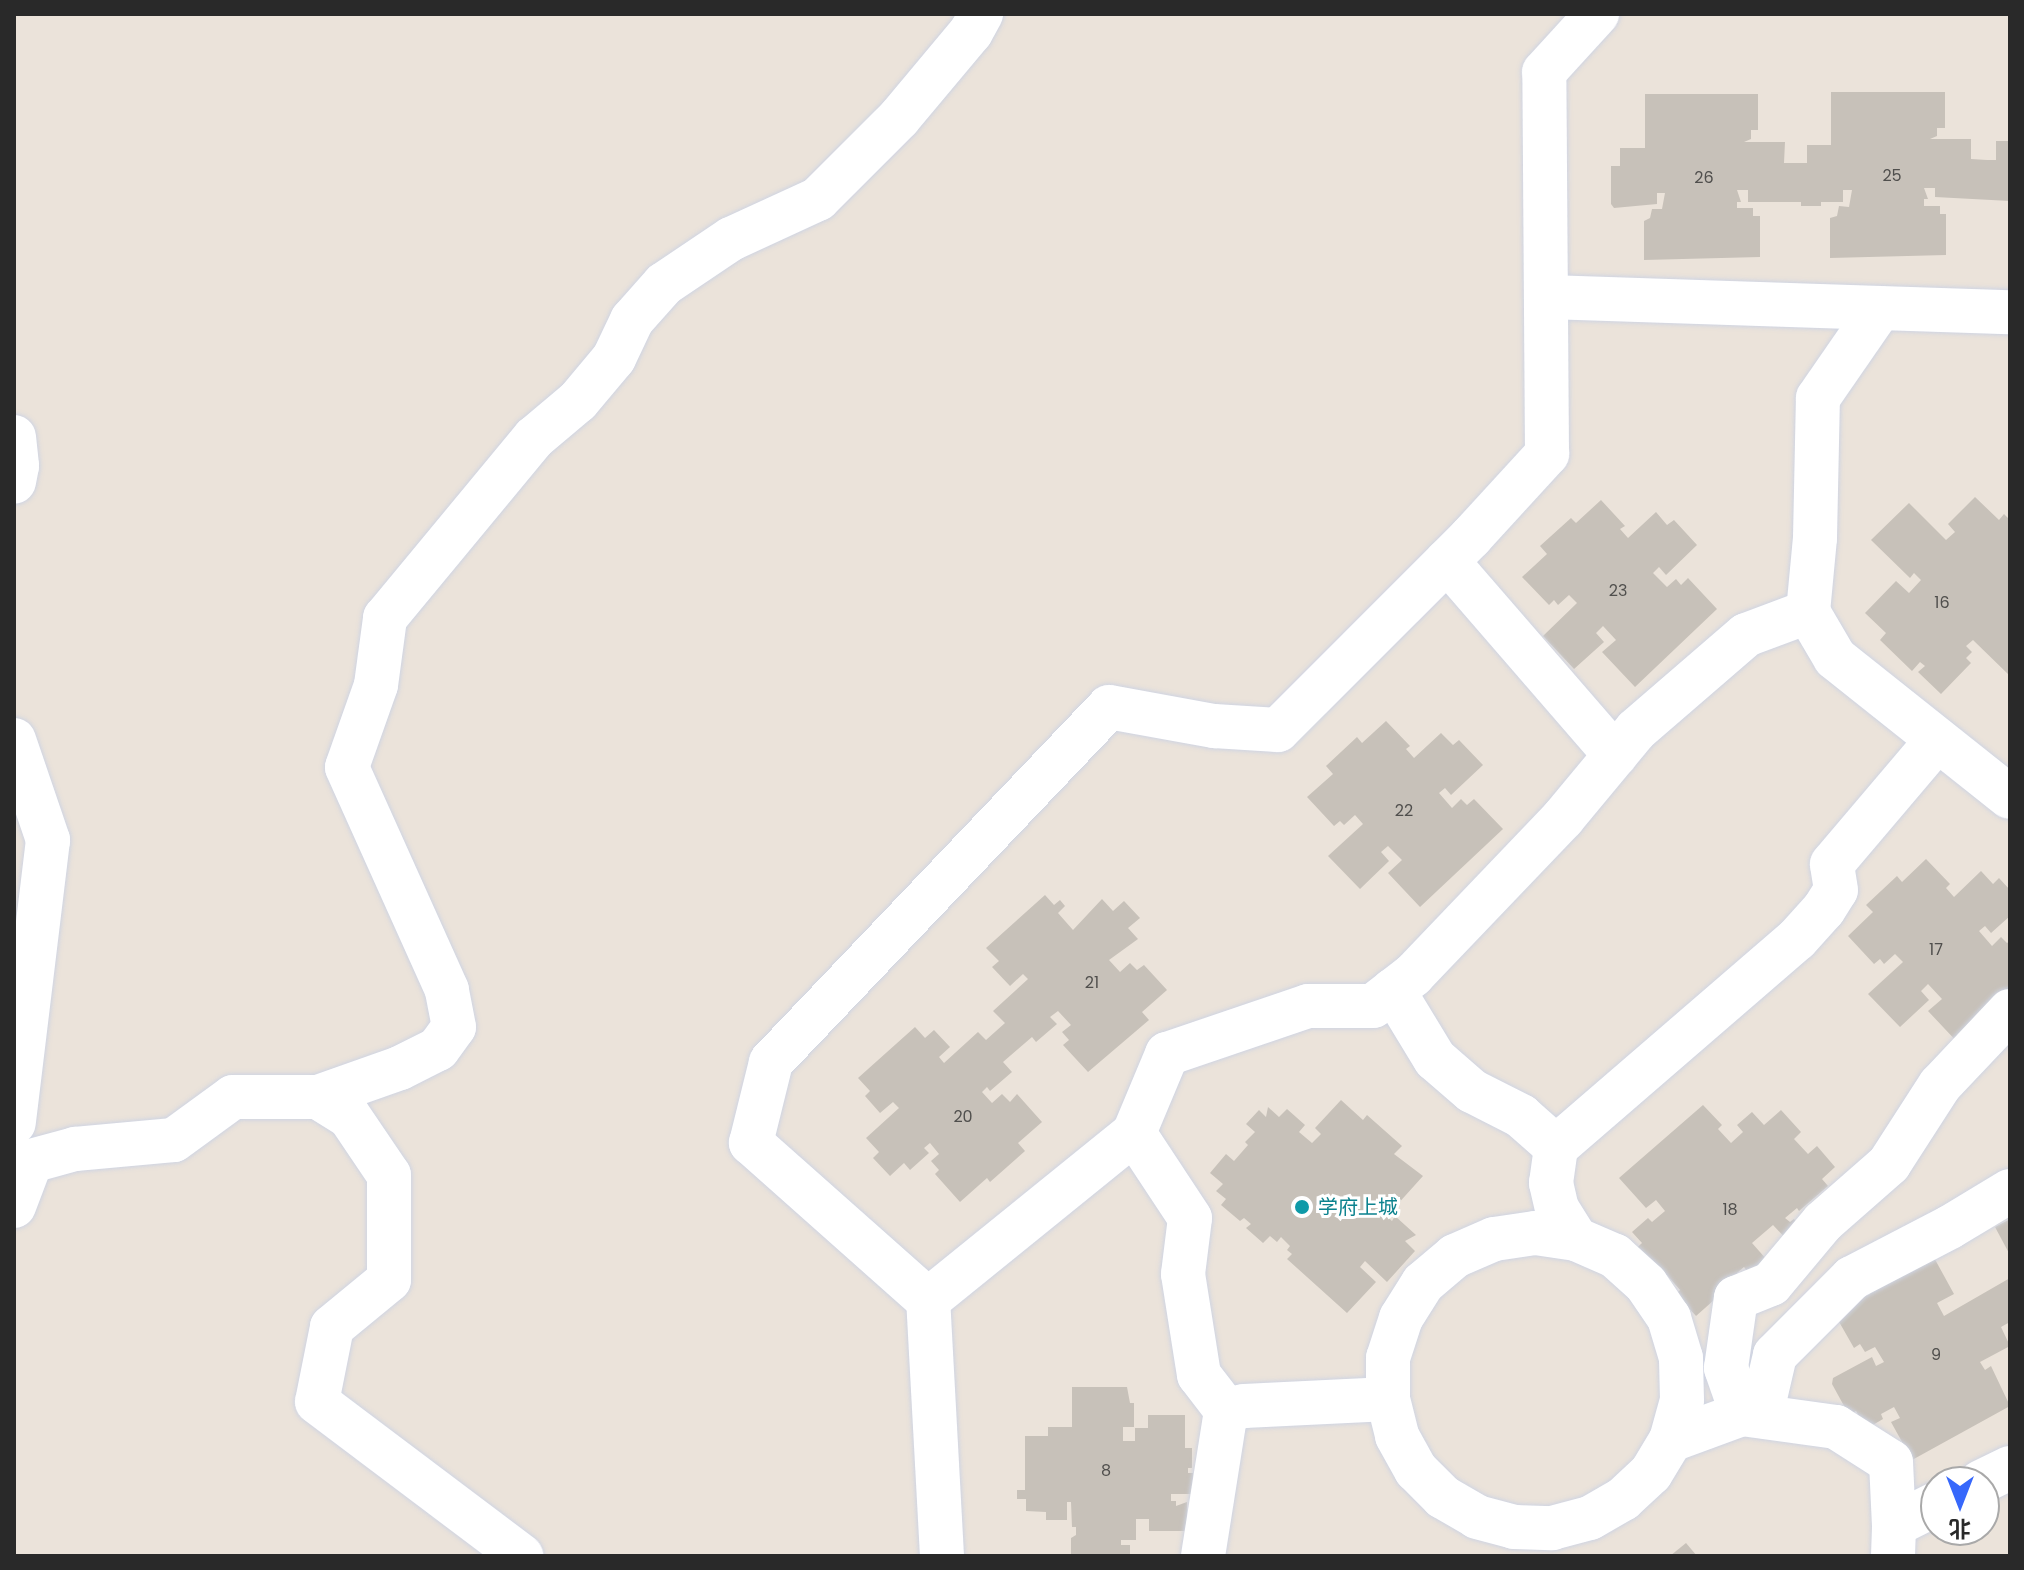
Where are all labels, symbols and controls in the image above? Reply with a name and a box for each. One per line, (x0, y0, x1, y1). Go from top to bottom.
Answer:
house number: 25 (1882, 166, 1902, 186)
house number: 26 (1694, 168, 1714, 188)
house number: 23 (1609, 581, 1627, 601)
house number: 16 (1934, 593, 1950, 613)
house number: 22 (1395, 801, 1413, 821)
house number: 17 (1929, 940, 1943, 960)
house number: 21 (1085, 973, 1099, 993)
house number: 20 (953, 1107, 973, 1127)
place label: 学府上城 (1318, 1195, 1398, 1219)
marker: 学府上城 (1293, 1198, 1311, 1216)
house number: 18 (1722, 1200, 1738, 1220)
house number: 9 (1931, 1345, 1941, 1365)
house number: 8 (1101, 1461, 1111, 1481)
north arrow (1920, 1466, 2000, 1546)
text: 北 (1949, 1513, 1971, 1544)

